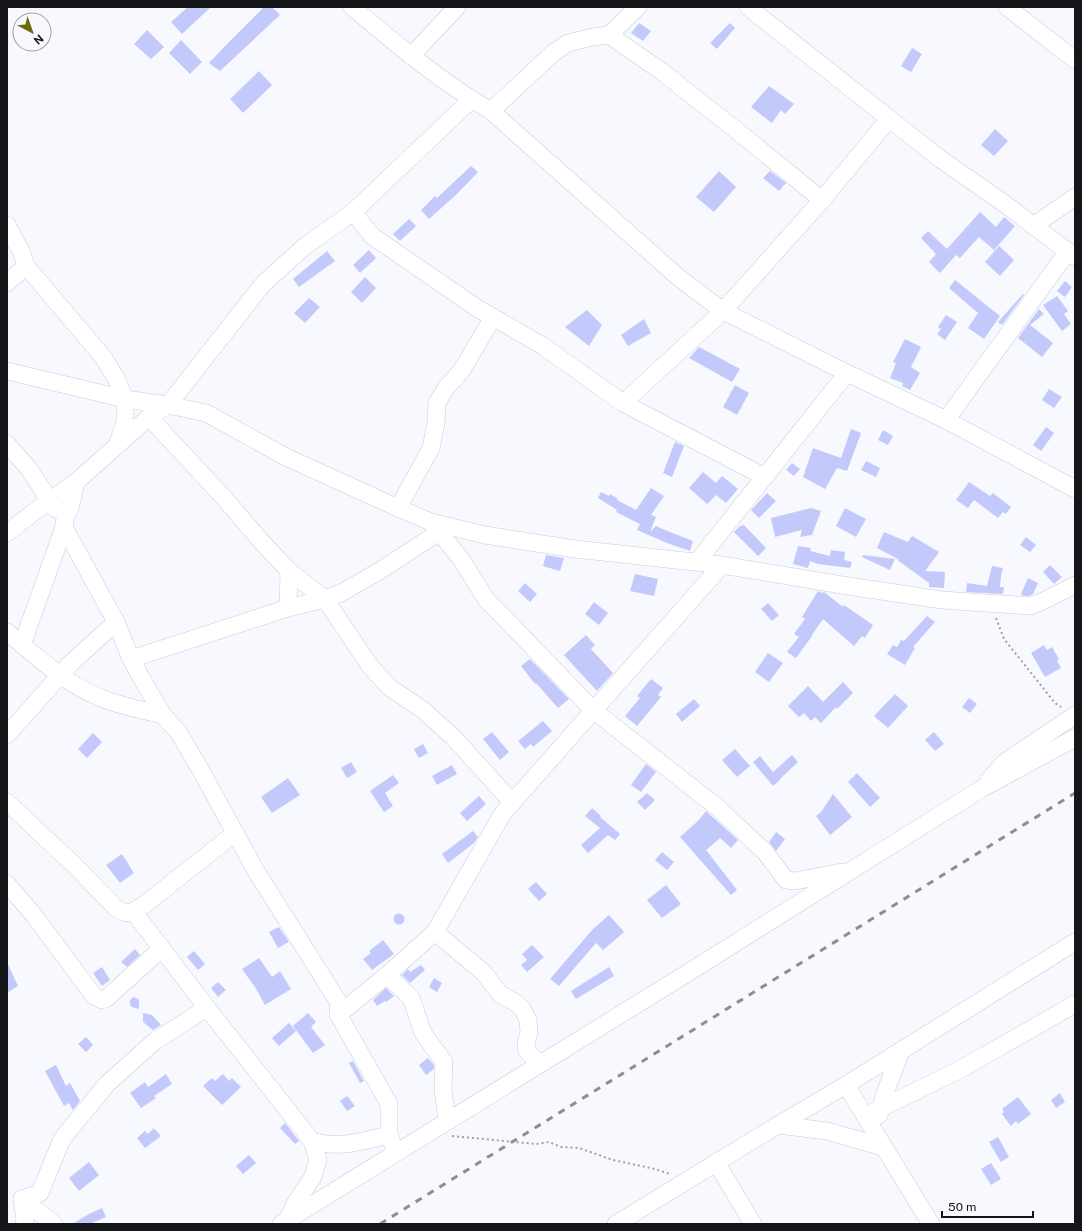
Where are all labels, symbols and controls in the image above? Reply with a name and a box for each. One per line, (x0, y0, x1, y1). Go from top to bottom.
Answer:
north arrow (12, 12, 52, 52)
text: N (31, 32, 46, 47)
scale bar (942, 1193, 1033, 1219)
text: 50 m (948, 1200, 976, 1214)

